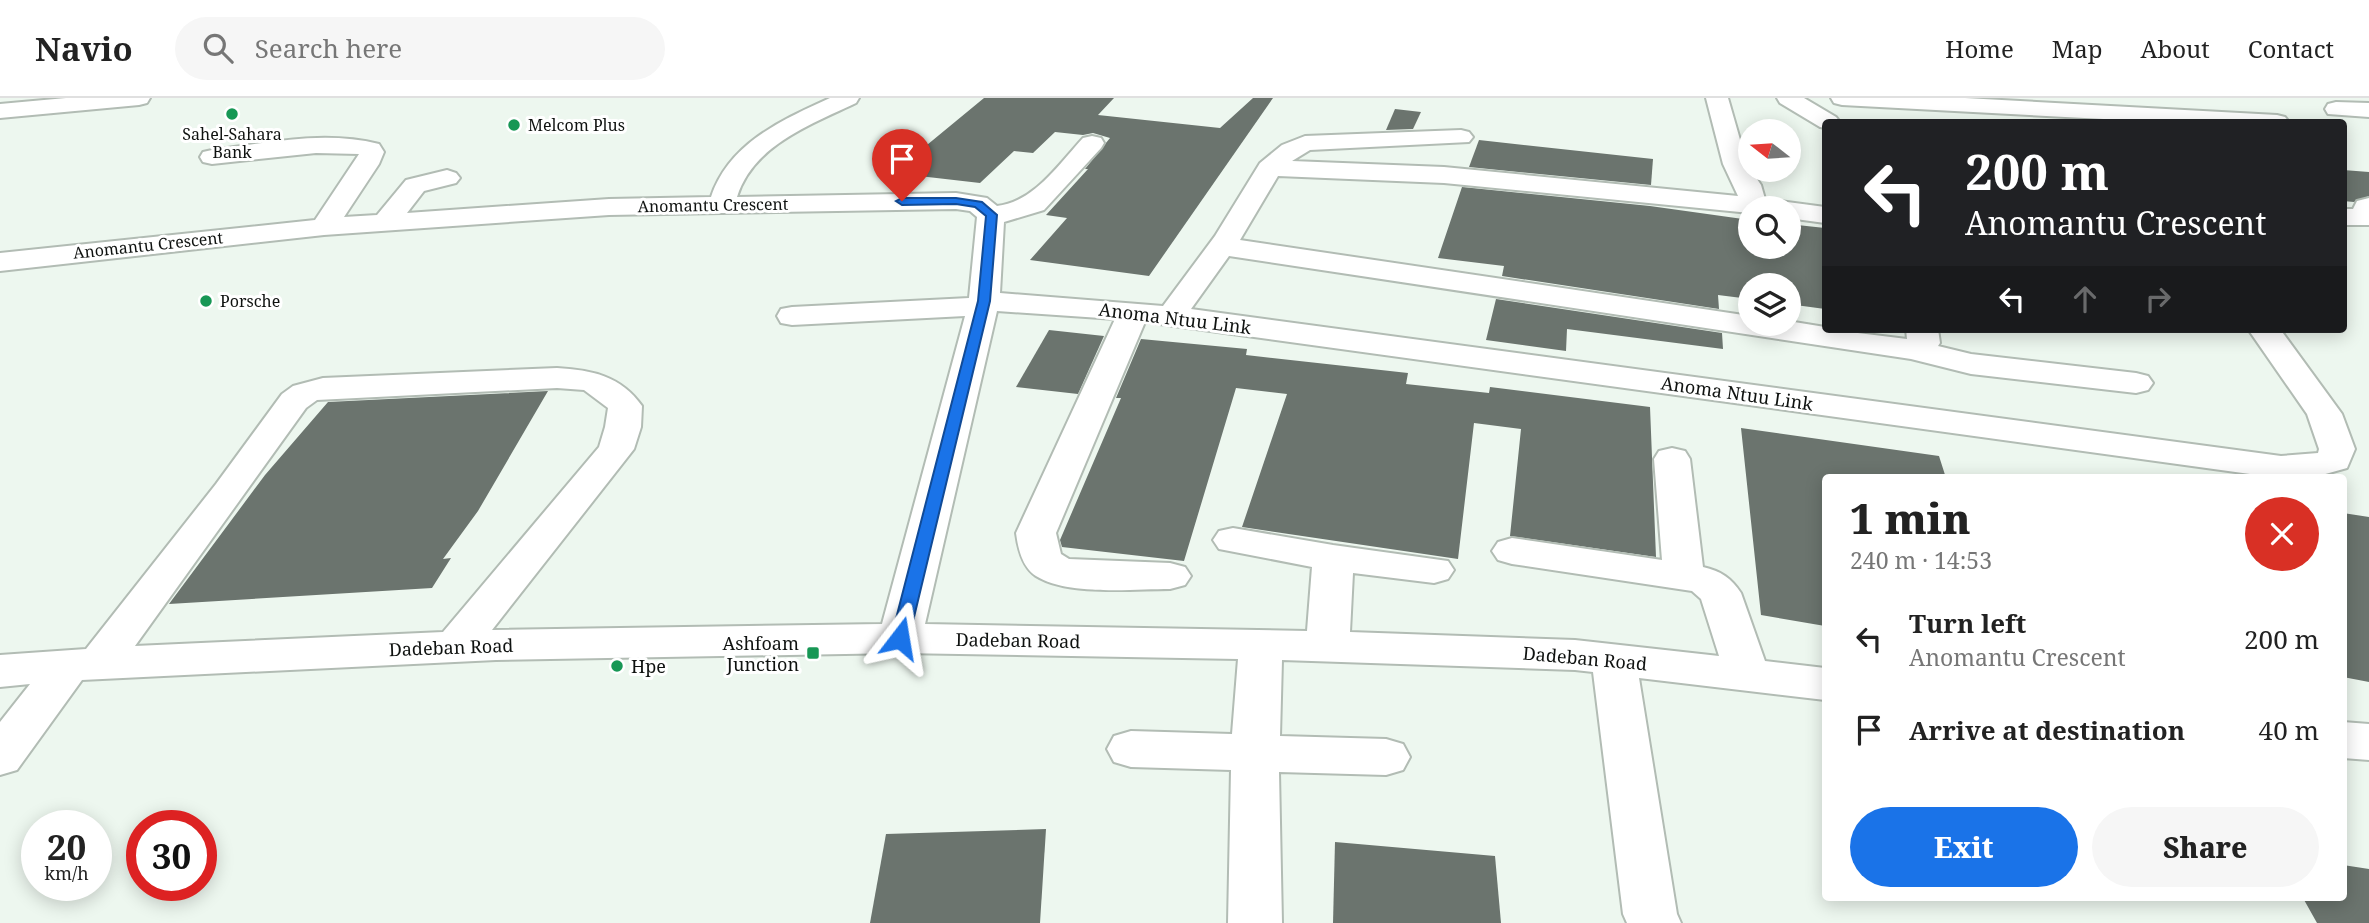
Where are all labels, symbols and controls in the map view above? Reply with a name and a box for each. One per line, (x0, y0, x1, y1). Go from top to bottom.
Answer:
search box (175, 17, 665, 80)
text: Navio (35, 26, 133, 71)
icon: search (199, 29, 237, 67)
text: Search here (255, 30, 402, 66)
text: Home (1945, 32, 2014, 65)
text: Map (2052, 32, 2103, 65)
text: About (2141, 32, 2210, 65)
text: Contact (2248, 32, 2334, 65)
marker: Sahel-Sahara Bank (224, 106, 240, 122)
place label: Melcom Plus (528, 114, 625, 136)
marker: Melcom Plus (506, 117, 522, 133)
north arrow (1738, 119, 1801, 182)
map controls (1738, 119, 1801, 336)
place label: Sahel-Sahara Bank (182, 123, 282, 163)
pin (872, 129, 932, 201)
text: 200 m (1965, 138, 2109, 204)
icon: arrive (883, 140, 921, 178)
icon: left (1850, 147, 1941, 238)
street label: Anomantu Crescent (637, 193, 789, 217)
button: search (1738, 196, 1801, 259)
text: Anomantu Crescent (1965, 201, 2267, 244)
street label: Anomantu Crescent (72, 226, 224, 264)
button: layers (1738, 273, 1801, 336)
icon: left (1993, 280, 2031, 318)
icon: ahead (2066, 280, 2104, 318)
icon: right (2139, 280, 2177, 318)
place label: Porsche (220, 290, 280, 312)
marker: Porsche (198, 293, 214, 309)
street label: Anoma Ntuu Link (1097, 297, 1253, 339)
street label: Anoma Ntuu Link (1659, 370, 1815, 416)
text: 1 min (1850, 489, 1971, 546)
button: close (2245, 497, 2319, 571)
text: 240 m · 14:53 (1850, 544, 1992, 576)
position arrow (863, 601, 937, 675)
text: Turn left (1909, 605, 2026, 641)
icon: left (1850, 620, 1888, 658)
text: 200 m (2244, 621, 2319, 657)
street label: Dadeban Road (955, 627, 1081, 653)
place label: Ashfoam Junction (723, 631, 799, 676)
street label: Dadeban Road (388, 633, 514, 661)
street label: Dadeban Road (1522, 641, 1648, 675)
text: Anomantu Crescent (1909, 641, 2126, 673)
marker: Ashfoam Junction (805, 645, 821, 661)
place label: Hpe (631, 654, 666, 678)
marker: Hpe (609, 658, 625, 674)
icon: arrive (1850, 711, 1888, 749)
text: Arrive at destination (1909, 712, 2185, 748)
text: 40 m (2259, 712, 2319, 748)
button: Exit (1850, 807, 2078, 887)
button: Share (2092, 807, 2319, 887)
speed limit sign: 30 (126, 810, 217, 901)
text: 20 (47, 823, 86, 870)
text: km/h (44, 861, 89, 885)

